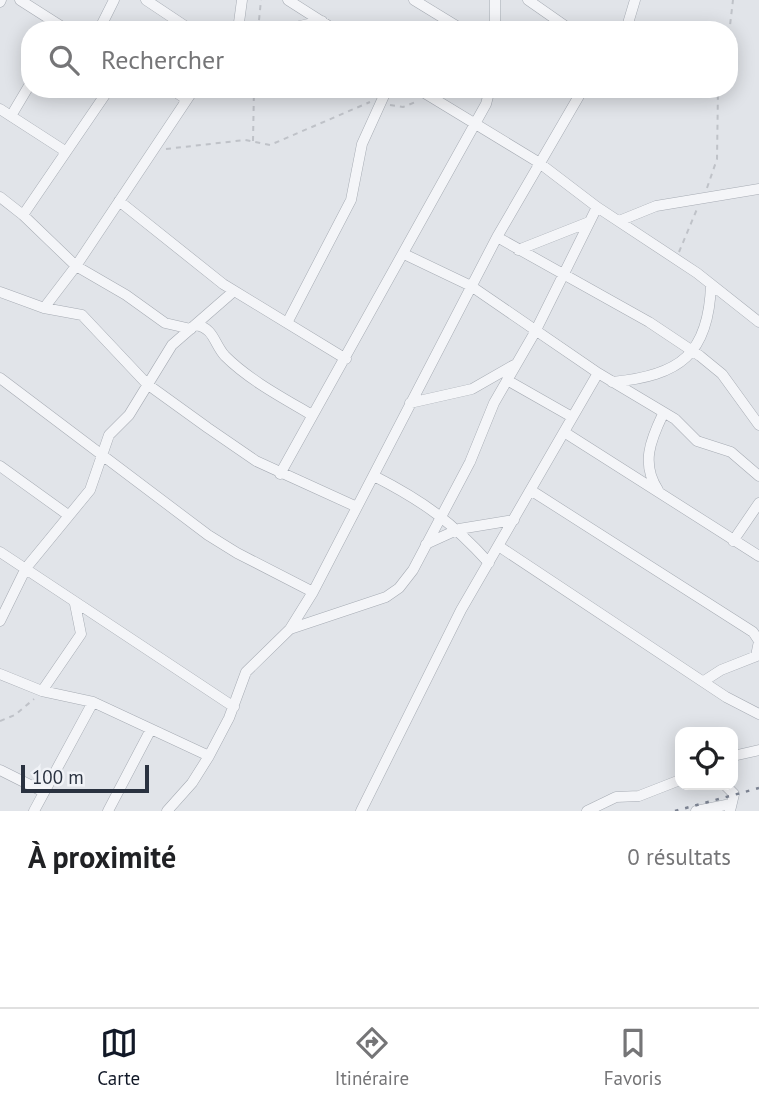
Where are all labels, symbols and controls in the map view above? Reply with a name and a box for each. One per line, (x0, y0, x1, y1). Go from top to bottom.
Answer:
search box (21, 21, 738, 98)
icon: search (45, 41, 83, 79)
text: Rechercher (101, 43, 224, 76)
map controls (675, 727, 738, 790)
button: locate (675, 727, 738, 790)
scale bar (21, 762, 149, 794)
text: 100 m (32, 765, 84, 789)
text: À proximité (28, 837, 176, 876)
text: 0 résultats (627, 842, 731, 871)
tab: Carte (97, 1024, 140, 1090)
tab: Itinéraire (335, 1024, 409, 1090)
tab: Favoris (604, 1024, 662, 1090)

